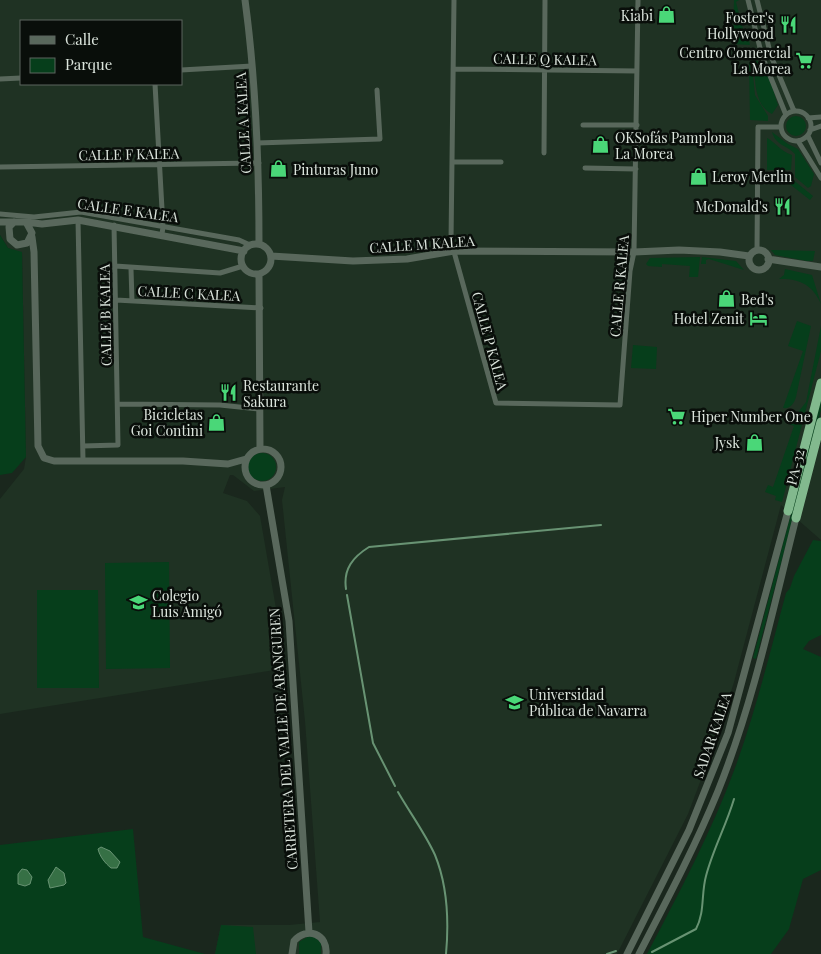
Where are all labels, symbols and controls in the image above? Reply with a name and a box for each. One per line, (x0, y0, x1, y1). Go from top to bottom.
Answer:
shop icon: Kiabi (657, 5, 677, 25)
place label: Kiabi (621, 6, 653, 25)
place label: Foster's Hollywood (707, 8, 774, 43)
restaurant icon: Foster's Hollywood (778, 15, 798, 35)
legend (20, 20, 182, 85)
text: Calle (65, 29, 99, 49)
place label: Centro Comercial La Morea (679, 43, 791, 78)
street label: CALLE Q KALEA (493, 49, 597, 69)
supermarket icon: Centro Comercial La Morea (795, 50, 815, 70)
text: Parque (65, 54, 112, 74)
street label: CALLE A KALEA (231, 72, 255, 174)
place label: OKSofás Pamplona La Morea (615, 128, 734, 163)
shop icon: OKSofás Pamplona La Morea (591, 135, 611, 155)
street label: CALLE F KALEA (78, 144, 180, 164)
shop icon: Pinturas Juno (269, 159, 289, 179)
place label: Pinturas Juno (293, 160, 379, 179)
shop icon: Leroy Merlin (688, 166, 708, 186)
place label: Leroy Merlin (712, 167, 793, 186)
street label: CALLE E KALEA (76, 193, 180, 227)
restaurant icon: McDonald's (772, 196, 792, 216)
place label: McDonald's (695, 197, 768, 216)
street label: CALLE M KALEA (369, 231, 476, 257)
street label: CALLE R KALEA (605, 234, 633, 338)
street label: CALLE B KALEA (95, 264, 115, 366)
street label: CALLE C KALEA (137, 281, 241, 305)
shop icon: Bed's (717, 289, 737, 309)
street label: CALLE P KALEA (468, 290, 512, 393)
place label: Bed's (741, 290, 774, 309)
hotel icon: Hotel Zenit (748, 308, 768, 328)
place label: Hotel Zenit (674, 309, 745, 328)
place label: Restaurante Sakura (243, 376, 319, 411)
restaurant icon: Restaurante Sakura (219, 383, 239, 403)
place label: Bicicletas Goi Contini (131, 405, 203, 440)
supermarket icon: Hiper Number One (667, 406, 687, 426)
place label: Hiper Number One (691, 407, 811, 426)
shop icon: Bicicletas Goi Contini (207, 412, 227, 432)
shop icon: Jysk (744, 432, 764, 452)
place label: Jysk (714, 433, 740, 452)
street label: PA-32 (781, 447, 809, 487)
place label: Colegio Luis Amigó (152, 586, 222, 621)
school or university icon: Colegio Luis Amigó (128, 593, 148, 613)
street label: CARRETERA DEL VALLE DE ARANGUREN (264, 607, 302, 871)
place label: Universidad Pública de Navarra (529, 685, 647, 720)
street label: SADAR KALEA (688, 689, 736, 781)
school or university icon: Universidad Pública de Navarra (505, 692, 525, 712)

